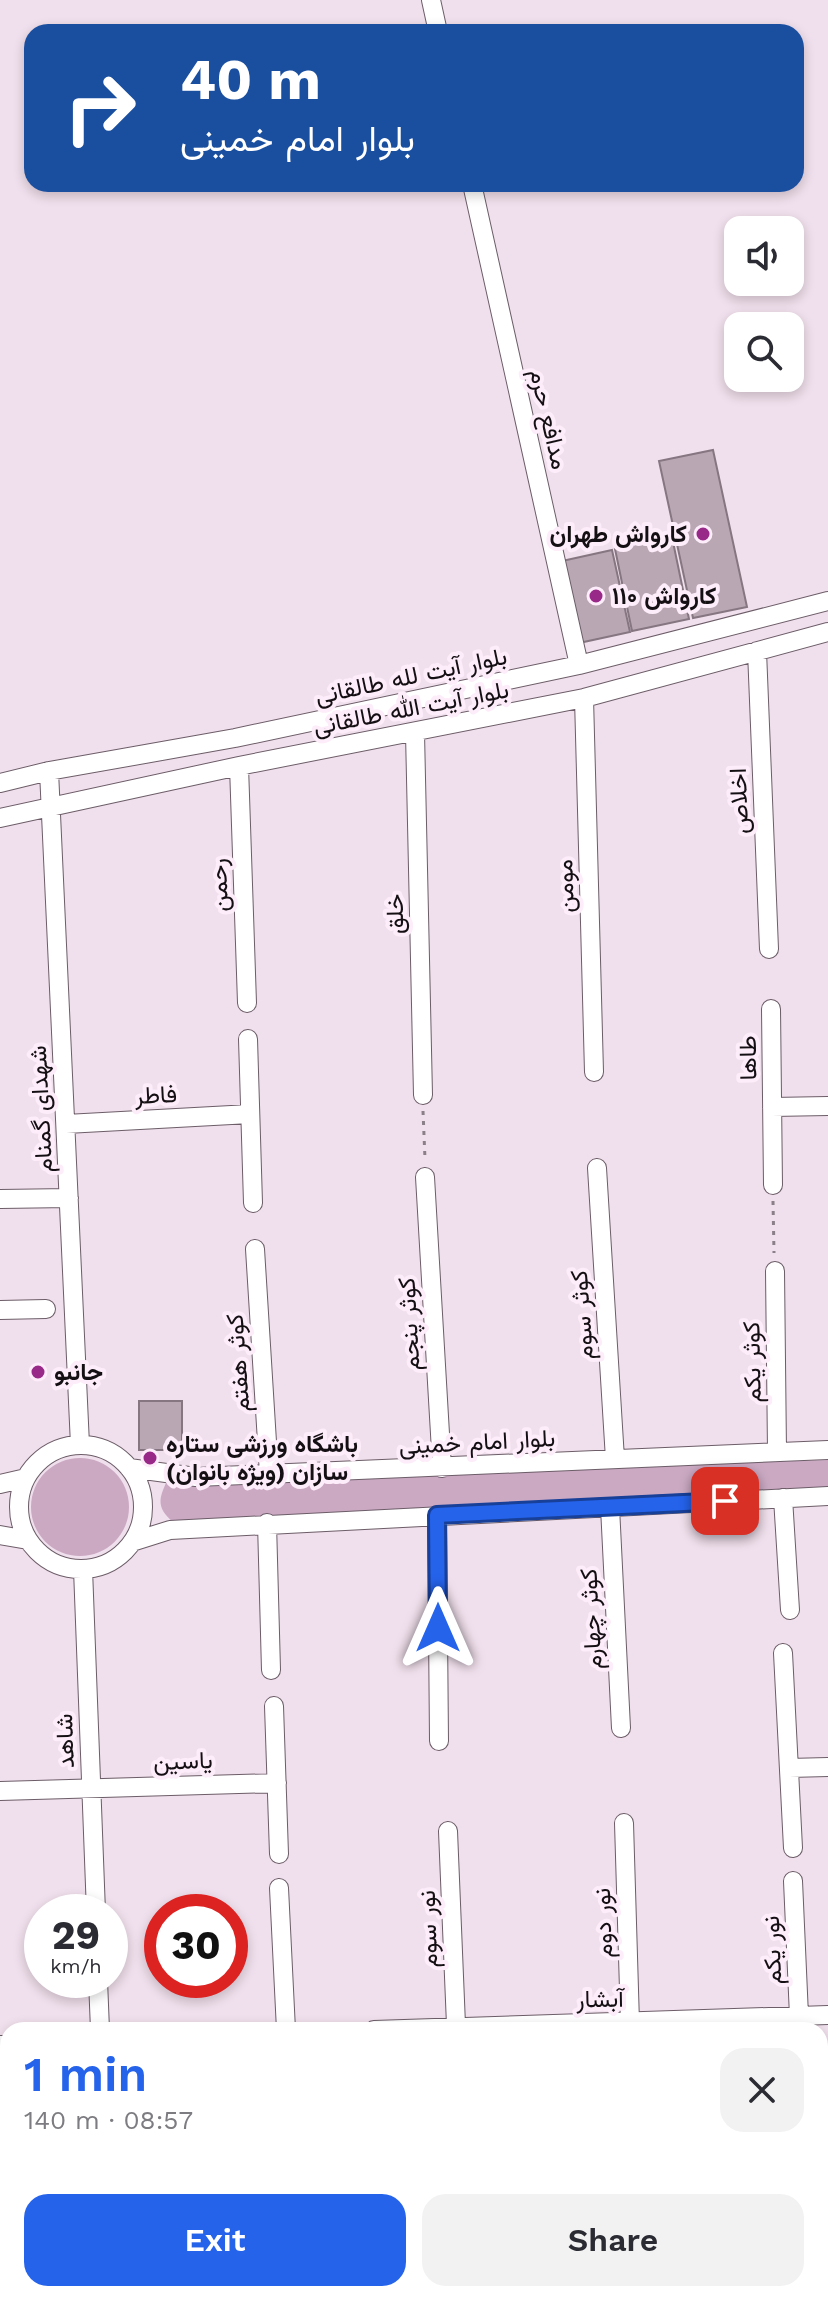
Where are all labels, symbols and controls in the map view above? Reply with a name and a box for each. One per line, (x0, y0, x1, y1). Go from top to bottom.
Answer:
text: 40 m (180, 47, 321, 113)
icon: right (48, 56, 152, 160)
text: بلوار امام خمینی (180, 118, 415, 160)
map controls (724, 216, 804, 392)
button: sound (724, 216, 804, 296)
button: search (724, 312, 804, 392)
street label: مدافع حرم (521, 366, 574, 473)
place label: کارواش طهران (549, 520, 687, 549)
marker: کارواش طهران (694, 525, 712, 543)
place label: کارواش ۱۱۰ (612, 582, 716, 611)
marker: کارواش ۱۱۰ (587, 587, 605, 605)
street label: بلوار آیت لله طالقانی (312, 642, 510, 711)
street label: بلوار آیت الله طالقانی (311, 675, 511, 742)
street label: اخلاص (724, 768, 754, 834)
street label: رحمن (204, 858, 235, 912)
street label: مومن (550, 859, 581, 913)
street label: خلق (381, 894, 409, 934)
street label: طاها (734, 1035, 762, 1081)
street label: شهدای گمنام (24, 1045, 60, 1173)
street label: فاطر (133, 1080, 178, 1111)
street label: کوثر سوم (565, 1269, 601, 1361)
street label: کوثر پنجم (393, 1277, 427, 1371)
street label: کوثر هفتم (221, 1313, 257, 1413)
street label: کوثر یکم (737, 1321, 769, 1403)
place label: جانبو (54, 1358, 103, 1387)
marker: جانبو (29, 1363, 47, 1381)
street label: بلوار امام خمینی (398, 1424, 556, 1462)
place label: باشگاه ورزشی ستاره سازان (ویژه بانوان) (166, 1430, 358, 1487)
marker: باشگاه ورزشی ستاره سازان (ویژه بانوان) (141, 1449, 159, 1467)
pin (691, 1467, 759, 1535)
icon: arrive (703, 1479, 747, 1523)
street label: کوثر چهارم (574, 1568, 610, 1670)
position arrow (396, 1586, 480, 1670)
street label: شاهد (50, 1713, 80, 1769)
street label: یاسین (153, 1746, 213, 1776)
street label: نور دوم (588, 1887, 620, 1959)
street label: نور سوم (413, 1890, 445, 1968)
speed limit sign: 30 (144, 1894, 248, 1998)
text: 29 (52, 1912, 100, 1959)
street label: نور یکم (757, 1915, 789, 1985)
text: km/h (50, 1954, 102, 1978)
street label: آبشار (575, 1985, 626, 2014)
text: 1 min (24, 2046, 147, 2103)
button: close (720, 2048, 804, 2132)
text: 140 m · 08:57 (24, 2105, 193, 2135)
button: Exit (24, 2194, 406, 2286)
button: Share (422, 2194, 804, 2286)

